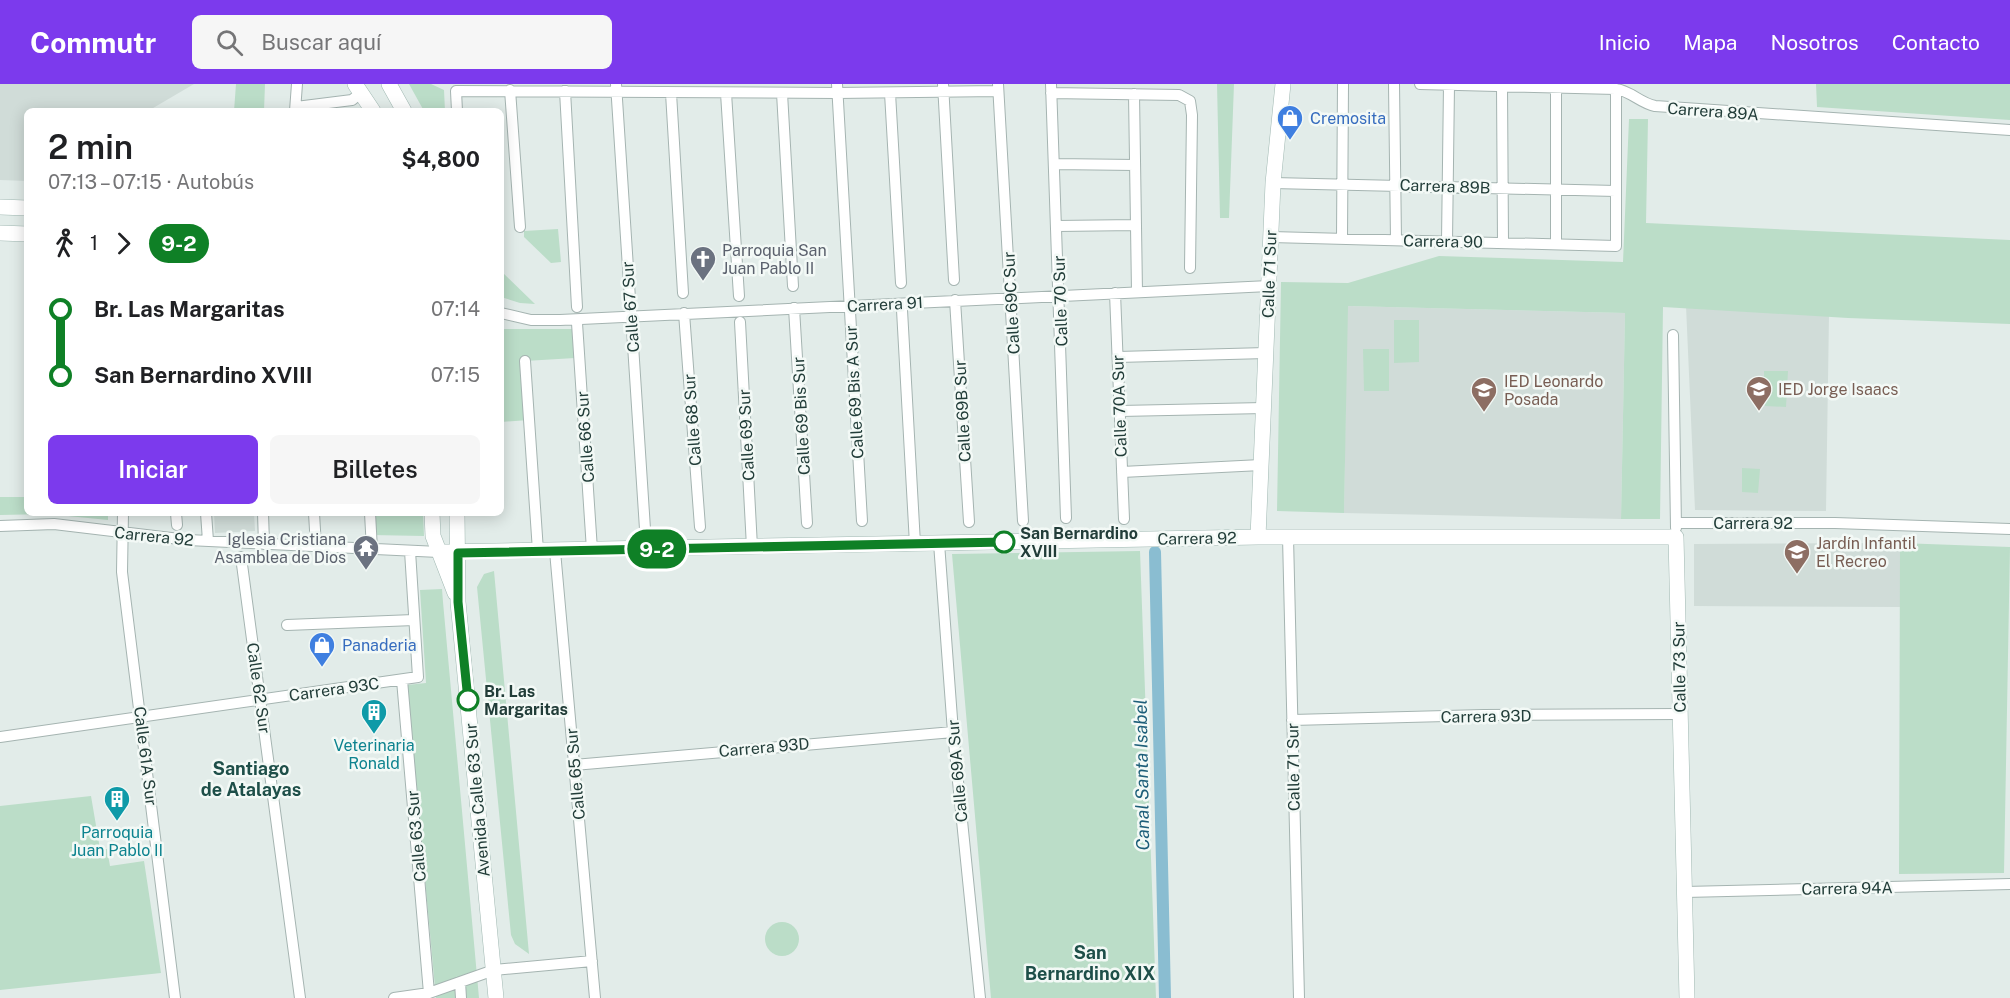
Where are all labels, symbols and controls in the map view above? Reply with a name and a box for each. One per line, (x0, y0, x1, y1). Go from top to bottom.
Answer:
search box (192, 15, 612, 69)
text: Commutr (30, 26, 156, 59)
icon: search (213, 26, 246, 59)
text: Buscar aquí (261, 29, 381, 55)
text: Inicio (1599, 30, 1650, 55)
text: Mapa (1683, 30, 1737, 55)
text: Nosotros (1770, 30, 1859, 55)
text: Contacto (1892, 30, 1980, 55)
street label: Carrera 89A (1667, 99, 1759, 124)
shop icon: Cremosita (1275, 103, 1305, 141)
place label: Cremosita (1310, 109, 1386, 128)
text: 2 min (48, 128, 133, 166)
text: $4,800 (402, 146, 480, 172)
text: 07:13 – 07:15 · Autobús (48, 170, 254, 194)
street label: Carrera 89B (1399, 175, 1491, 198)
icon: walk (48, 227, 81, 260)
icon: forward (107, 227, 140, 260)
street label: Calle 71 Sur (1258, 230, 1281, 319)
text: 1 (90, 231, 98, 255)
text: 9-2 (161, 231, 197, 256)
street label: Carrera 90 (1403, 231, 1483, 252)
place label: Parroquia San Juan Pablo II (722, 241, 827, 278)
church icon: Parroquia San Juan Pablo II (688, 244, 718, 282)
street label: Calle 69C Sur (999, 251, 1024, 355)
street label: Calle 70 Sur (1049, 255, 1072, 347)
street label: Calle 67 Sur (618, 261, 643, 353)
street label: Carrera 91 (846, 293, 924, 316)
text: Br. Las Margaritas (94, 296, 285, 322)
text: 07:14 (431, 297, 480, 321)
street label: Calle 69 Bis A Sur (842, 325, 867, 459)
street label: Calle 70A Sur (1108, 355, 1131, 457)
street label: Calle 69 Bis Sur (789, 356, 814, 476)
street label: Calle 69B Sur (950, 359, 975, 463)
text: San Bernardino XVIII (94, 362, 312, 388)
text: 07:15 (431, 363, 480, 387)
place label: IED Leonardo Posada (1504, 372, 1603, 409)
street label: Calle 68 Sur (680, 373, 705, 467)
school or university icon: IED Jorge Isaacs (1744, 374, 1774, 412)
school or university icon: IED Leonardo Posada (1469, 375, 1499, 413)
place label: IED Jorge Isaacs (1778, 380, 1898, 399)
street label: Calle 69 Sur (735, 389, 758, 481)
street label: Calle 66 Sur (573, 391, 598, 483)
button: Iniciar (48, 435, 258, 504)
button: Billetes (270, 435, 480, 504)
street label: Carrera 92 (1713, 514, 1793, 533)
street label: Carrera 92 (113, 523, 194, 550)
place label: San Bernardino XVIII (1020, 524, 1138, 561)
street label: Carrera 92 (1157, 528, 1237, 549)
place label: Iglesia Cristiana Asamblea de Dios (214, 530, 346, 567)
line badge: 9-2 (622, 530, 692, 568)
marker: San Bernardino XVIII (993, 531, 1015, 553)
temple icon: Iglesia Cristiana Asamblea de Dios (351, 533, 381, 571)
place label: Jardín Infantil El Recreo (1816, 534, 1917, 571)
text: 9-2 (639, 537, 675, 562)
school or university icon: Jardín Infantil El Recreo (1782, 537, 1812, 575)
street label: Calle 73 Sur (1669, 621, 1690, 713)
shop icon: Panaderia (307, 630, 337, 668)
place label: Panaderia (342, 636, 417, 655)
street label: Calle 62 Sur (243, 641, 274, 735)
street label: Carrera 93C (288, 674, 380, 705)
place label: Br. Las Margaritas (484, 682, 568, 719)
marker: Br. Las Margaritas (457, 689, 479, 711)
building icon: Veterinaria Ronald (359, 697, 389, 735)
water label: Canal Santa Isabel (1130, 699, 1153, 851)
street label: Calle 61A Sur (130, 705, 161, 807)
street label: Carrera 93D (1440, 706, 1532, 727)
street label: Calle 69A Sur (944, 719, 971, 823)
street label: Avenida Calle 63 Sur (461, 722, 494, 878)
street label: Calle 71 Sur (1283, 723, 1304, 811)
street label: Calle 65 Sur (562, 727, 589, 821)
street label: Carrera 93D (718, 734, 810, 761)
place label: Veterinaria Ronald (333, 736, 415, 773)
district label: Santiago de Atalayas (201, 758, 301, 800)
building icon: Parroquia Juan Pablo II (102, 784, 132, 822)
street label: Calle 63 Sur (403, 789, 430, 883)
place label: Parroquia Juan Pablo II (71, 823, 163, 860)
street label: Carrera 94A (1801, 878, 1893, 899)
district label: San Bernardino XIX (1025, 942, 1155, 984)

